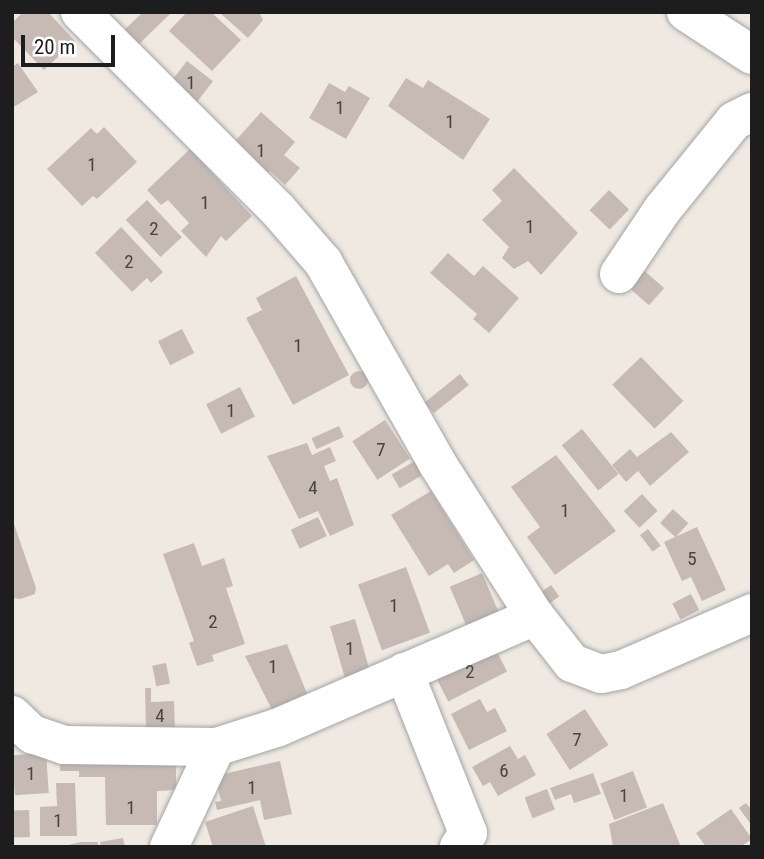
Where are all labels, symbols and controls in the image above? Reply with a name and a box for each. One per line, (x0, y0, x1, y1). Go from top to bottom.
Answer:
scale bar (24, 21, 119, 65)
text: 20 m (34, 35, 75, 59)
house number: 1 (186, 72, 196, 94)
house number: 1 (335, 97, 345, 119)
house number: 1 (445, 111, 455, 133)
house number: 1 (256, 140, 266, 162)
house number: 1 (87, 154, 97, 176)
house number: 1 (200, 192, 210, 214)
house number: 1 (525, 216, 535, 238)
house number: 2 (149, 218, 159, 240)
house number: 2 (124, 251, 134, 273)
house number: 1 (293, 335, 303, 357)
house number: 1 (226, 400, 236, 422)
house number: 7 (376, 439, 386, 461)
house number: 4 (308, 477, 318, 499)
house number: 1 (560, 500, 570, 522)
house number: 5 (687, 548, 697, 570)
house number: 1 (389, 595, 399, 617)
house number: 2 (208, 611, 218, 633)
house number: 1 (345, 638, 355, 660)
house number: 1 (268, 656, 278, 678)
house number: 2 (465, 661, 475, 683)
house number: 4 (155, 705, 165, 727)
house number: 7 (572, 729, 582, 751)
house number: 6 (499, 760, 509, 782)
house number: 1 (26, 763, 36, 785)
house number: 1 (247, 777, 257, 799)
house number: 1 (619, 785, 629, 807)
house number: 1 (126, 797, 136, 819)
house number: 1 (53, 810, 63, 832)

